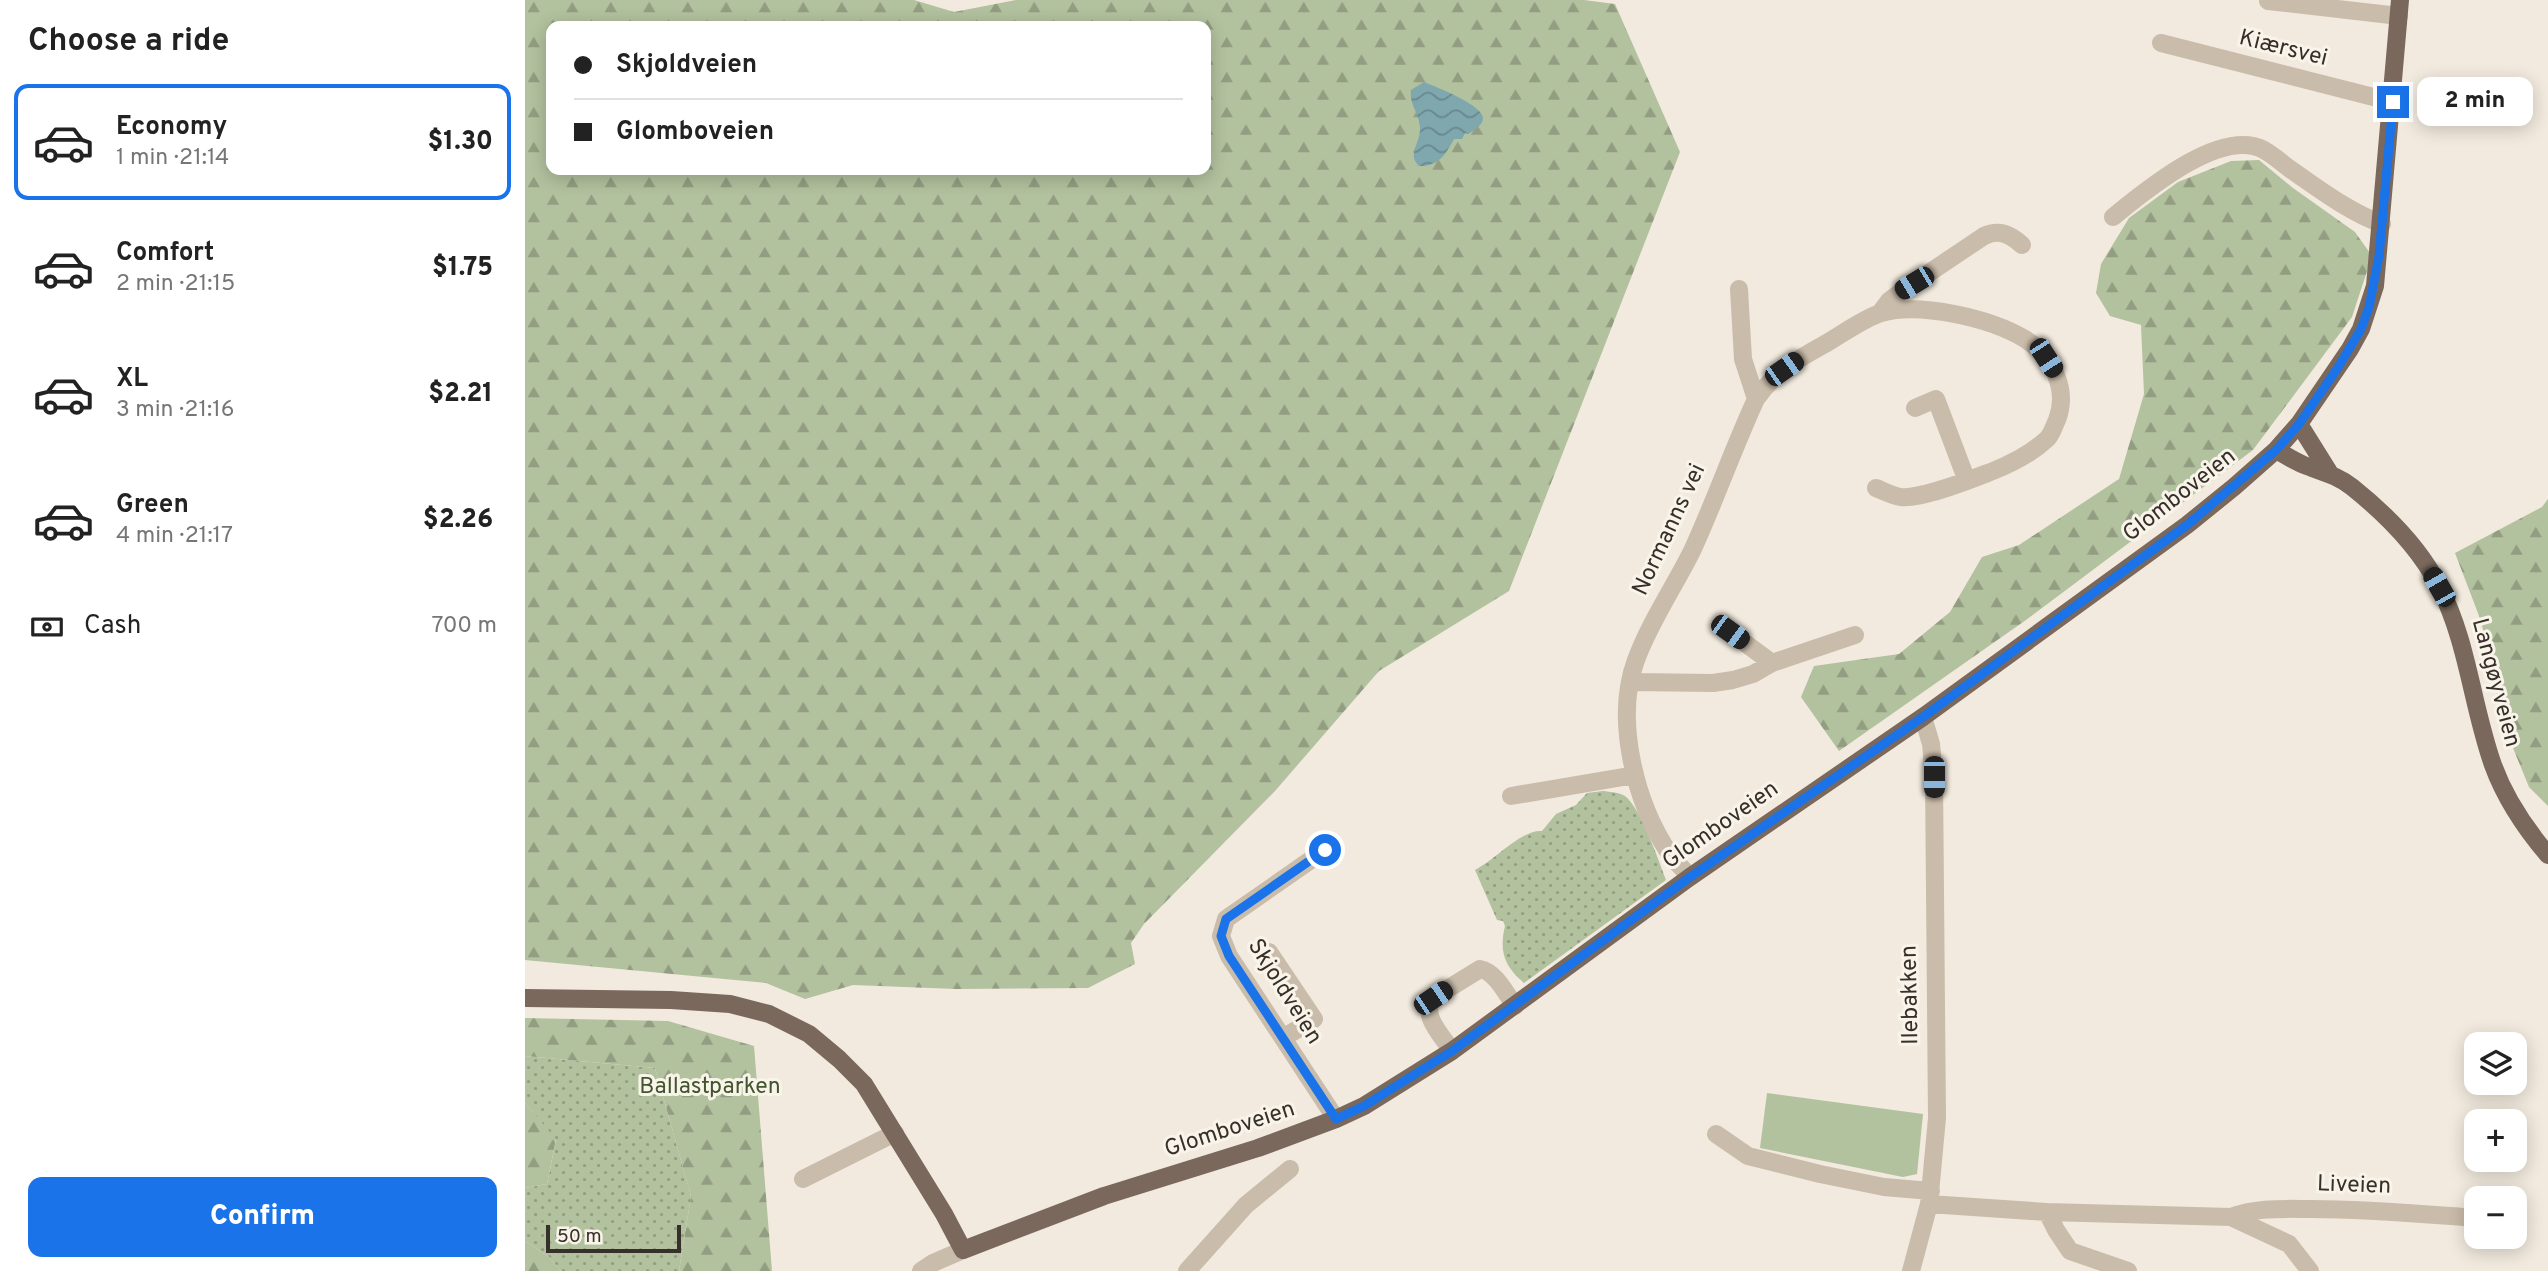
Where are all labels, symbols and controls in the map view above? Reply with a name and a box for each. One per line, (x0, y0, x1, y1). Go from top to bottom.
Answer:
text: Choose a ride (28, 22, 229, 62)
street label: Kiærsvei (2236, 24, 2330, 74)
text: Skjoldveien (616, 49, 757, 82)
callout: 2 min (2417, 78, 2533, 126)
route end (2377, 86, 2409, 118)
text: 2 min (2445, 87, 2505, 116)
icon: car (32, 111, 95, 174)
text: Economy (116, 111, 227, 144)
text: Glomboveien (616, 116, 774, 149)
text: $1.30 (427, 126, 493, 159)
text: 1 min · 21:14 (116, 144, 229, 173)
icon: car (32, 237, 95, 300)
text: Comfort (116, 237, 214, 270)
text: $1.75 (432, 252, 493, 285)
car (1891, 263, 1938, 303)
text: 2 min · 21:15 (116, 270, 235, 299)
car (2026, 335, 2067, 381)
car (1761, 348, 1808, 390)
icon: car (32, 363, 95, 426)
text: XL (116, 363, 148, 396)
text: $2.21 (428, 378, 493, 411)
text: 3 min · 21:16 (116, 396, 234, 425)
street label: Glomboveien (2118, 443, 2242, 549)
street label: Normanns vei (1627, 459, 1713, 601)
icon: car (32, 489, 95, 552)
text: Green (116, 489, 189, 522)
text: $2.26 (423, 504, 493, 537)
text: 4 min · 21:17 (116, 522, 233, 551)
car (2420, 564, 2459, 610)
icon: cash (28, 608, 66, 646)
text: Cash (84, 610, 141, 643)
car (1707, 611, 1754, 653)
text: 700 m (431, 612, 497, 641)
street label: Langøyveien (2464, 615, 2526, 751)
car (1924, 756, 1945, 798)
street label: Glomboveien (1657, 775, 1785, 877)
route start (1309, 834, 1341, 866)
street label: Skjoldveien (1240, 934, 1328, 1050)
street label: Ilebakken (1896, 945, 1926, 1045)
car (1410, 978, 1457, 1018)
map controls (2464, 1032, 2527, 1249)
button: layers (2464, 1032, 2527, 1095)
park label: Ballastparken (639, 1073, 781, 1102)
street label: Glomboveien (1161, 1095, 1299, 1165)
button: + (2464, 1109, 2527, 1172)
street label: Liveien (2316, 1170, 2392, 1202)
button: Confirm (28, 1177, 497, 1257)
button: − (2464, 1186, 2527, 1249)
scale bar (546, 1222, 681, 1254)
text: 50 m (557, 1225, 602, 1249)

